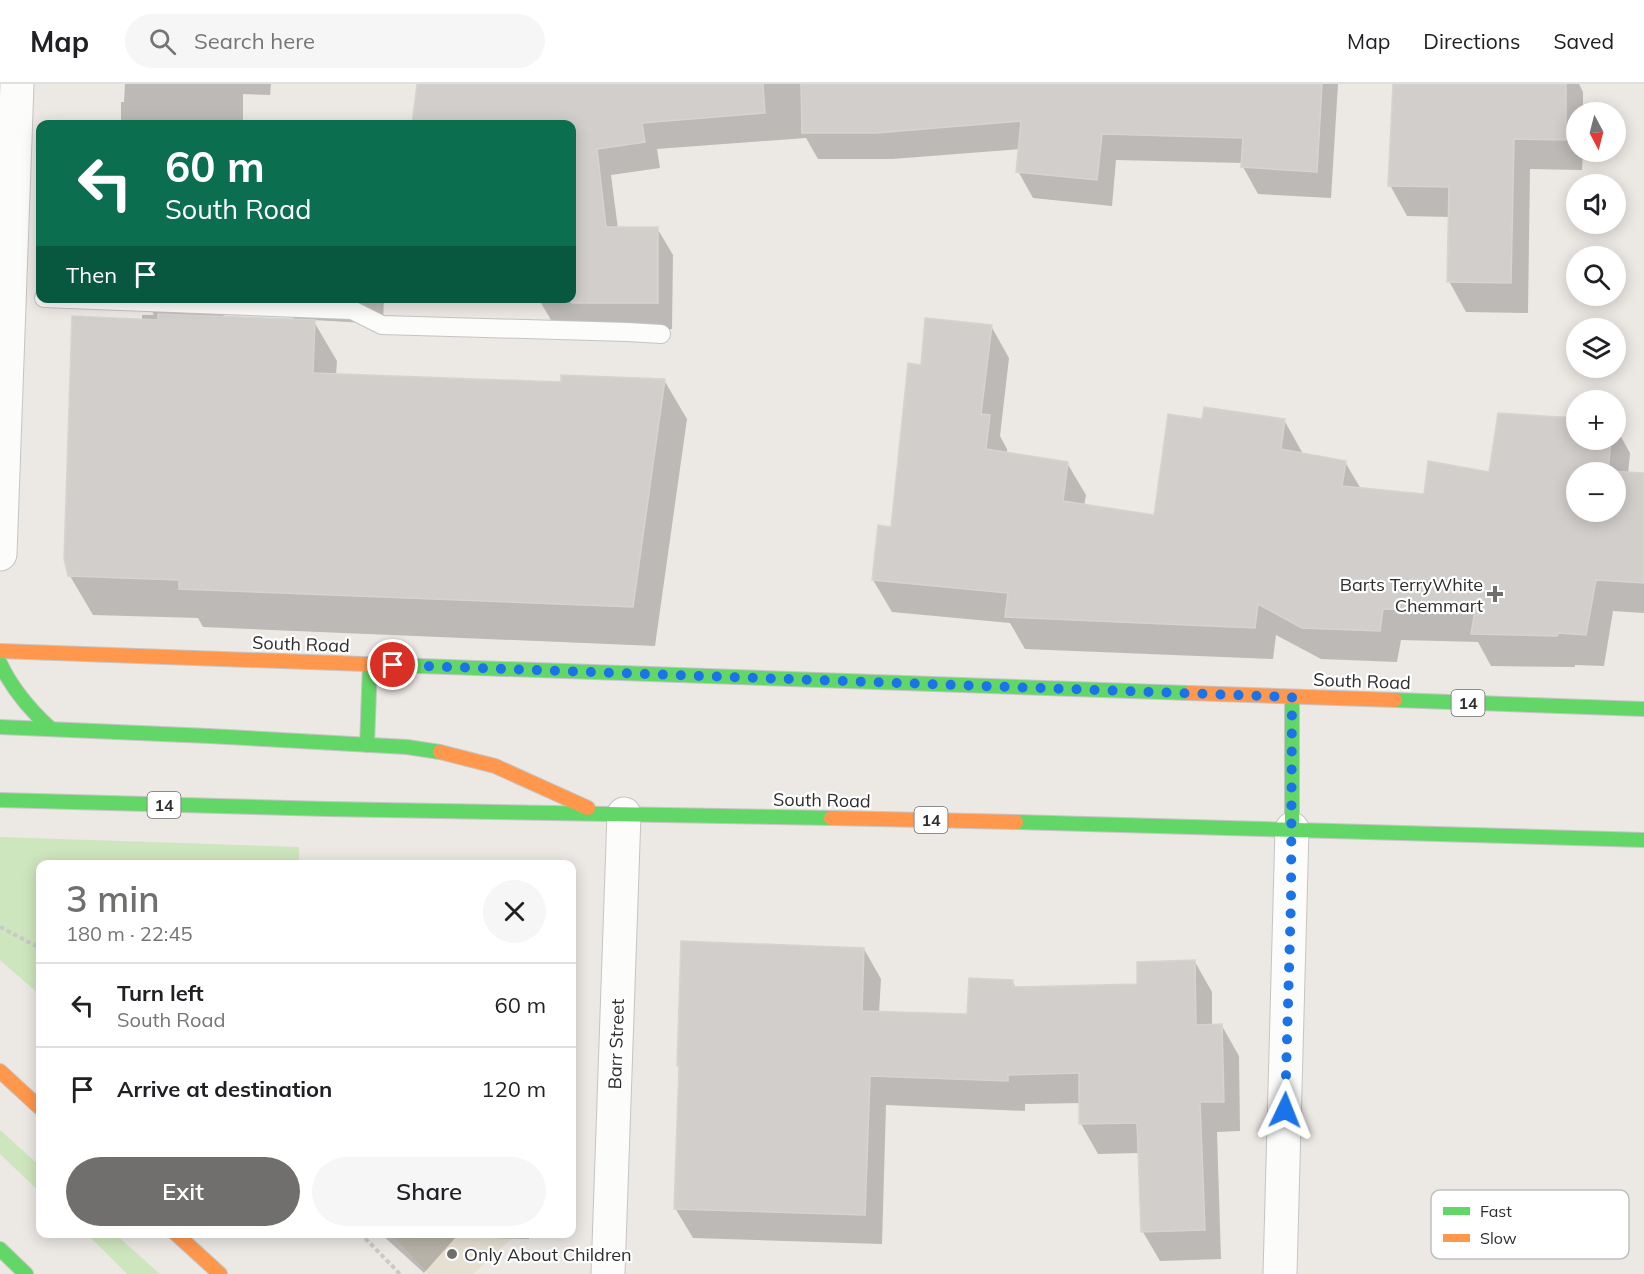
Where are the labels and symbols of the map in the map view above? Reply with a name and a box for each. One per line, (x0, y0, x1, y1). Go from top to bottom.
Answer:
north arrow (1566, 102, 1626, 162)
place label: Barts TerryWhite Chemmart (1340, 573, 1483, 617)
marker: Barts TerryWhite Chemmart (1488, 587, 1502, 601)
street label: South Road (252, 631, 350, 657)
pin (367, 639, 418, 690)
street label: South Road (1313, 668, 1411, 694)
road number: 14 (1452, 690, 1484, 716)
street label: South Road (773, 788, 871, 812)
road number: 14 (148, 792, 180, 818)
road number: 14 (914, 807, 948, 833)
street label: Barr Street (603, 998, 629, 1090)
position arrow (1253, 1078, 1317, 1142)
legend (1431, 1190, 1629, 1259)
text: Fast (1480, 1201, 1512, 1221)
text: Slow (1480, 1228, 1517, 1248)
place label: Only About Children (464, 1243, 632, 1266)
marker: Only About Children (445, 1247, 459, 1261)

